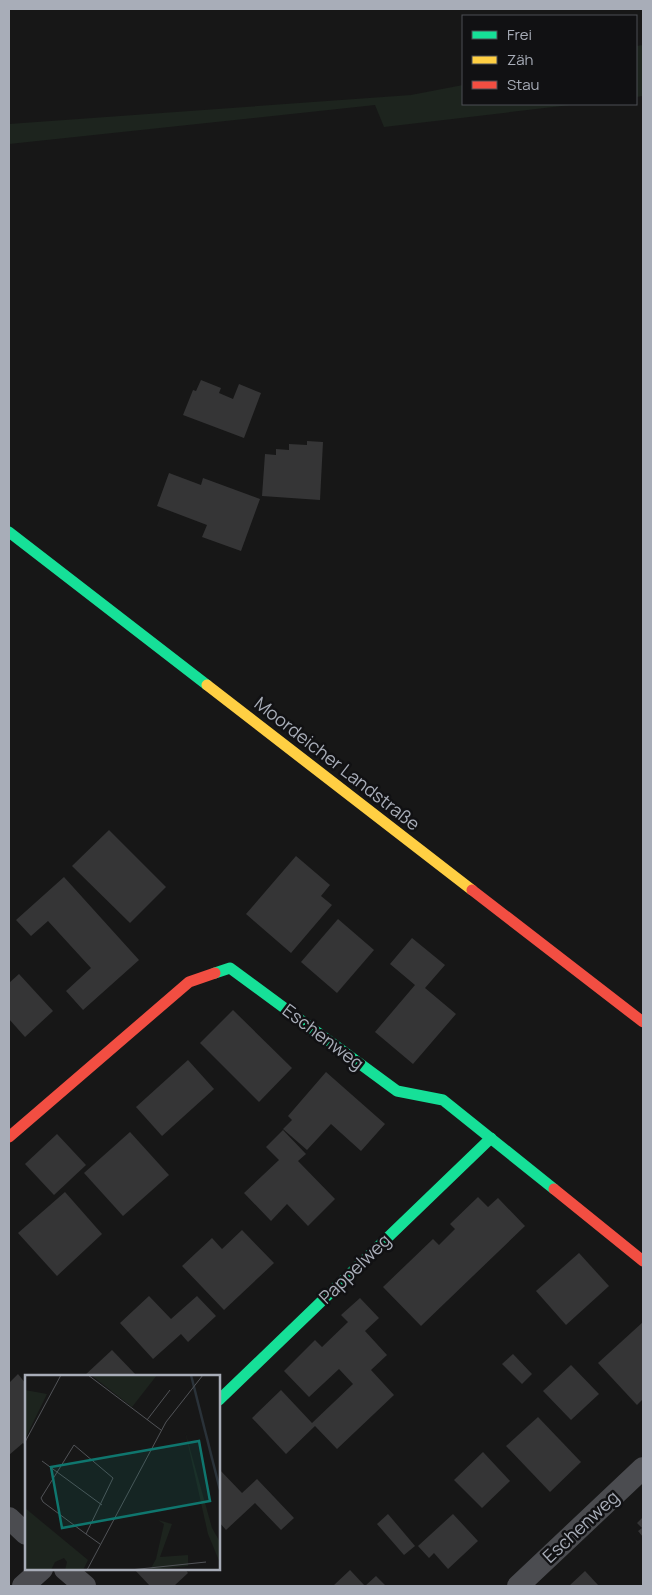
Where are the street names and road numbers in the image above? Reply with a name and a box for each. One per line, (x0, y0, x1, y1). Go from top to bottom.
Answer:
street label: Moordeicher Landstraße (250, 691, 425, 835)
street label: Eschenweg (278, 998, 369, 1075)
street label: Pappelweg (313, 1228, 395, 1309)
street label: Eschenweg (537, 1485, 624, 1568)

